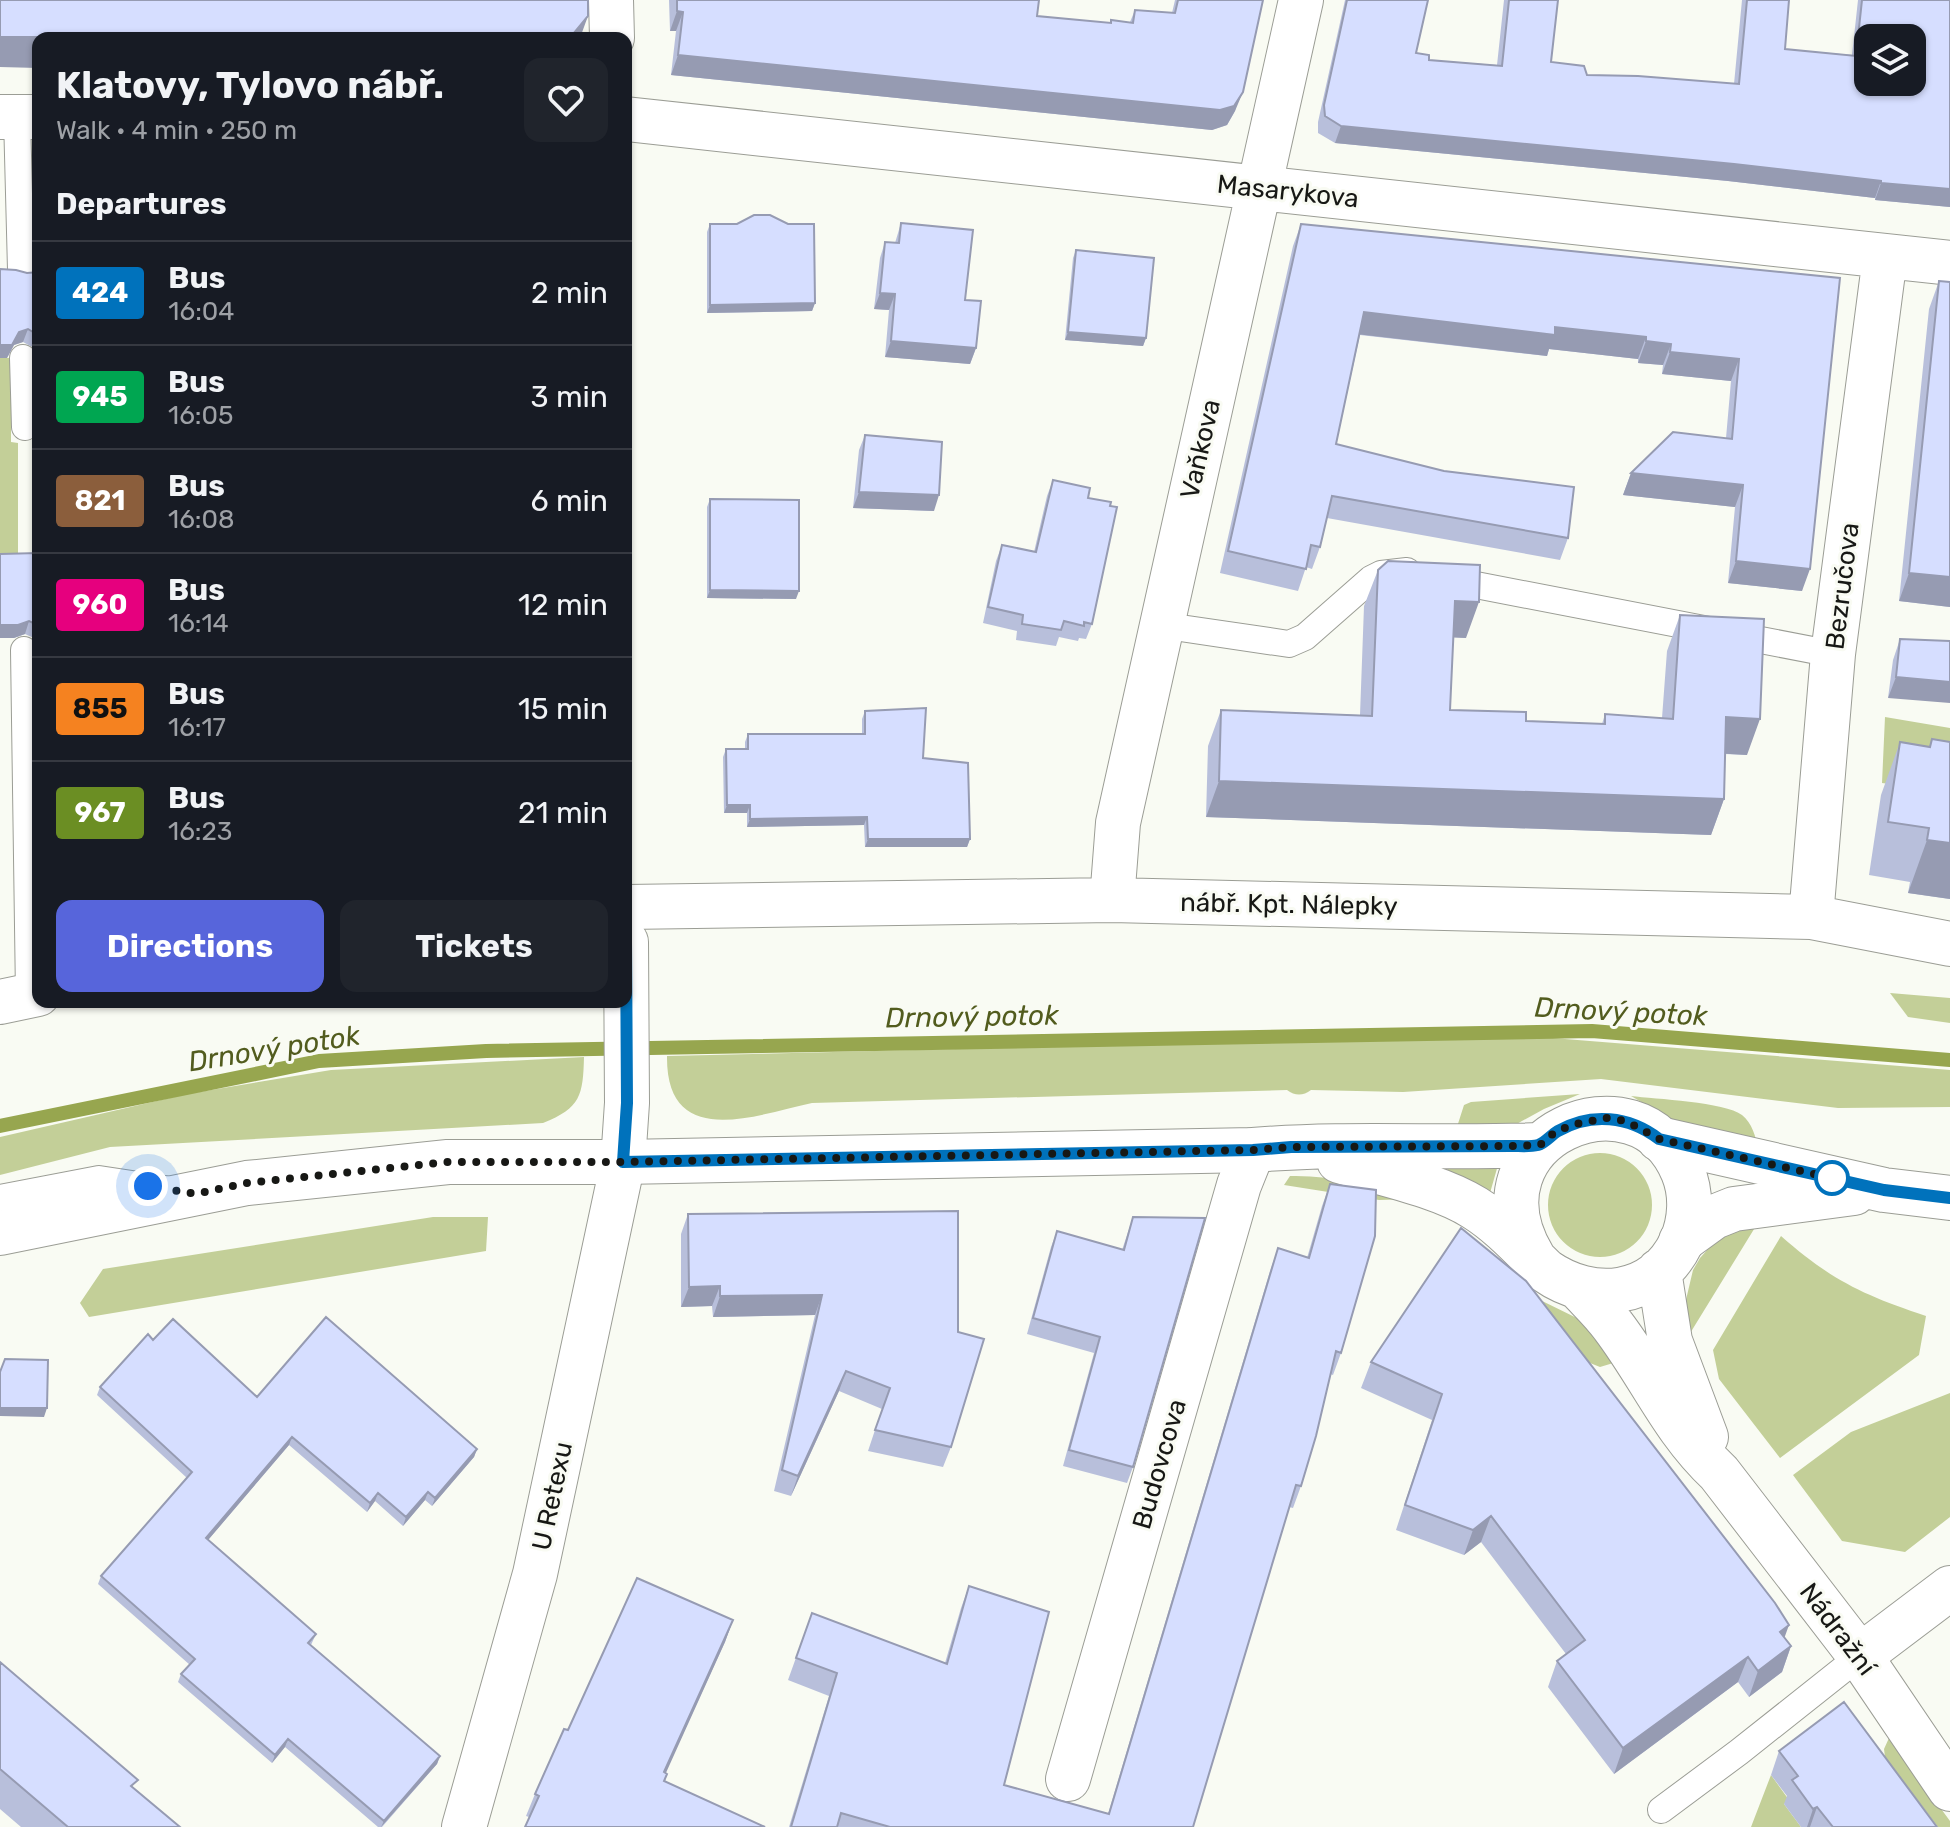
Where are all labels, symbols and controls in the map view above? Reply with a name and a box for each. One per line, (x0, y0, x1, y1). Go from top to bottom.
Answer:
map controls (1854, 24, 1926, 96)
button: layers (1854, 24, 1926, 96)
button: heart (524, 58, 608, 142)
text: Klatovy, Tylovo nábř. (56, 62, 444, 108)
text: Walk · 4 min · 250 m (56, 115, 297, 146)
street label: Masarykova (1216, 169, 1360, 214)
text: Departures (56, 186, 227, 222)
text: Bus (168, 260, 225, 296)
text: 2 min (531, 275, 608, 311)
text: 424 (72, 276, 128, 309)
text: 16:04 (168, 296, 234, 327)
text: Bus (168, 364, 225, 400)
text: 3 min (531, 379, 608, 415)
text: 945 (73, 380, 127, 413)
street label: Vaňkova (1174, 396, 1227, 502)
text: 16:05 (168, 400, 233, 431)
text: Bus (168, 468, 225, 504)
text: 6 min (530, 483, 608, 519)
text: 821 (74, 484, 126, 517)
text: 16:08 (168, 504, 235, 535)
street label: Bezručova (1819, 521, 1866, 651)
text: Bus (168, 572, 225, 608)
text: 12 min (518, 587, 608, 623)
text: 960 (72, 588, 128, 621)
text: 16:14 (168, 608, 229, 639)
text: Bus (168, 676, 225, 712)
text: 15 min (518, 691, 608, 727)
text: 855 (72, 692, 128, 725)
text: 16:17 (168, 712, 226, 743)
text: Bus (168, 780, 225, 816)
text: 21 min (518, 795, 608, 831)
text: 967 (74, 796, 126, 829)
text: 16:23 (168, 816, 232, 847)
street label: nábř. Kpt. Nálepky (1180, 887, 1398, 922)
button: Directions (56, 900, 324, 992)
button: Tickets (340, 900, 608, 992)
water label: Drnový potok (1534, 990, 1709, 1033)
water label: Drnový potok (885, 998, 1060, 1035)
water label: Drnový potok (186, 1019, 363, 1078)
unlabelled marker (1815, 1161, 1849, 1195)
your location (128, 1166, 168, 1206)
street label: Budovcova (1126, 1396, 1193, 1533)
street label: U Retexu (526, 1439, 579, 1553)
street label: Nádražní (1793, 1577, 1883, 1683)

